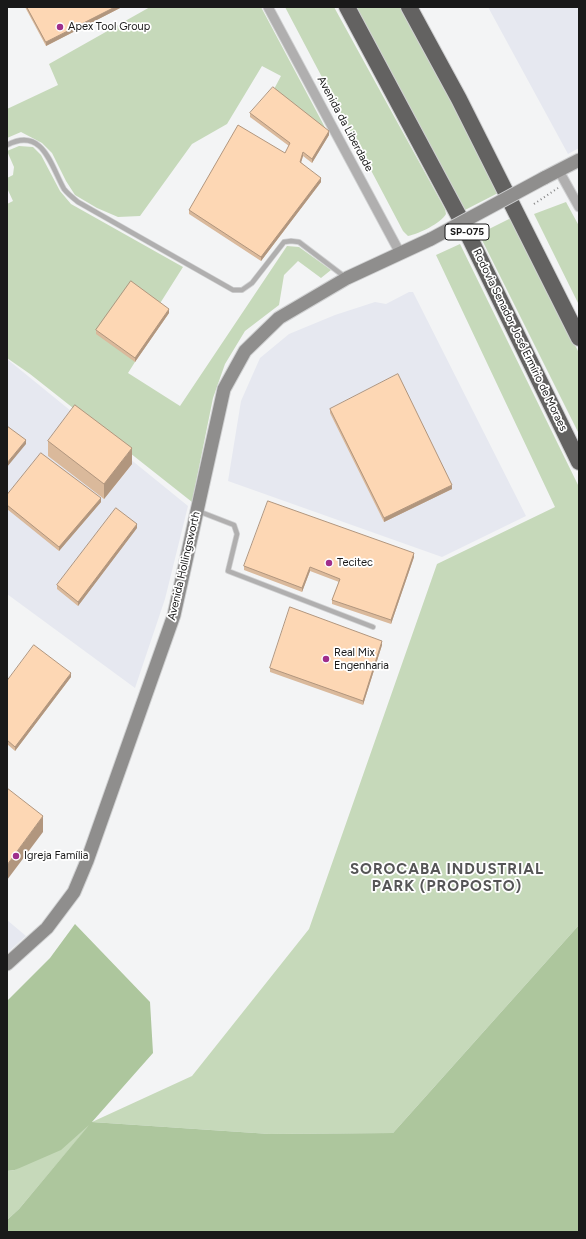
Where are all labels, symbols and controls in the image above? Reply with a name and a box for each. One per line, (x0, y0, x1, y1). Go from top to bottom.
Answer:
place label: Apex Tool Group (68, 20, 150, 34)
marker: Apex Tool Group (55, 22, 65, 32)
street label: Avenida da Liberdade (314, 74, 376, 174)
road number: SP-075 (445, 224, 489, 240)
street label: Rodovia Senador José Ermírio de Moraes (470, 247, 570, 433)
street label: Avenida Hollingsworth (165, 510, 203, 622)
place label: Tecitec (337, 556, 373, 570)
marker: Tecitec (324, 558, 334, 568)
place label: Real Mix Engenharia (334, 646, 389, 672)
marker: Real Mix Engenharia (321, 654, 331, 664)
place label: Igreja Família (24, 849, 88, 863)
marker: Igreja Família (11, 851, 21, 861)
district label: SOROCABA INDUSTRIAL PARK (PROPOSTO) (350, 861, 544, 896)

